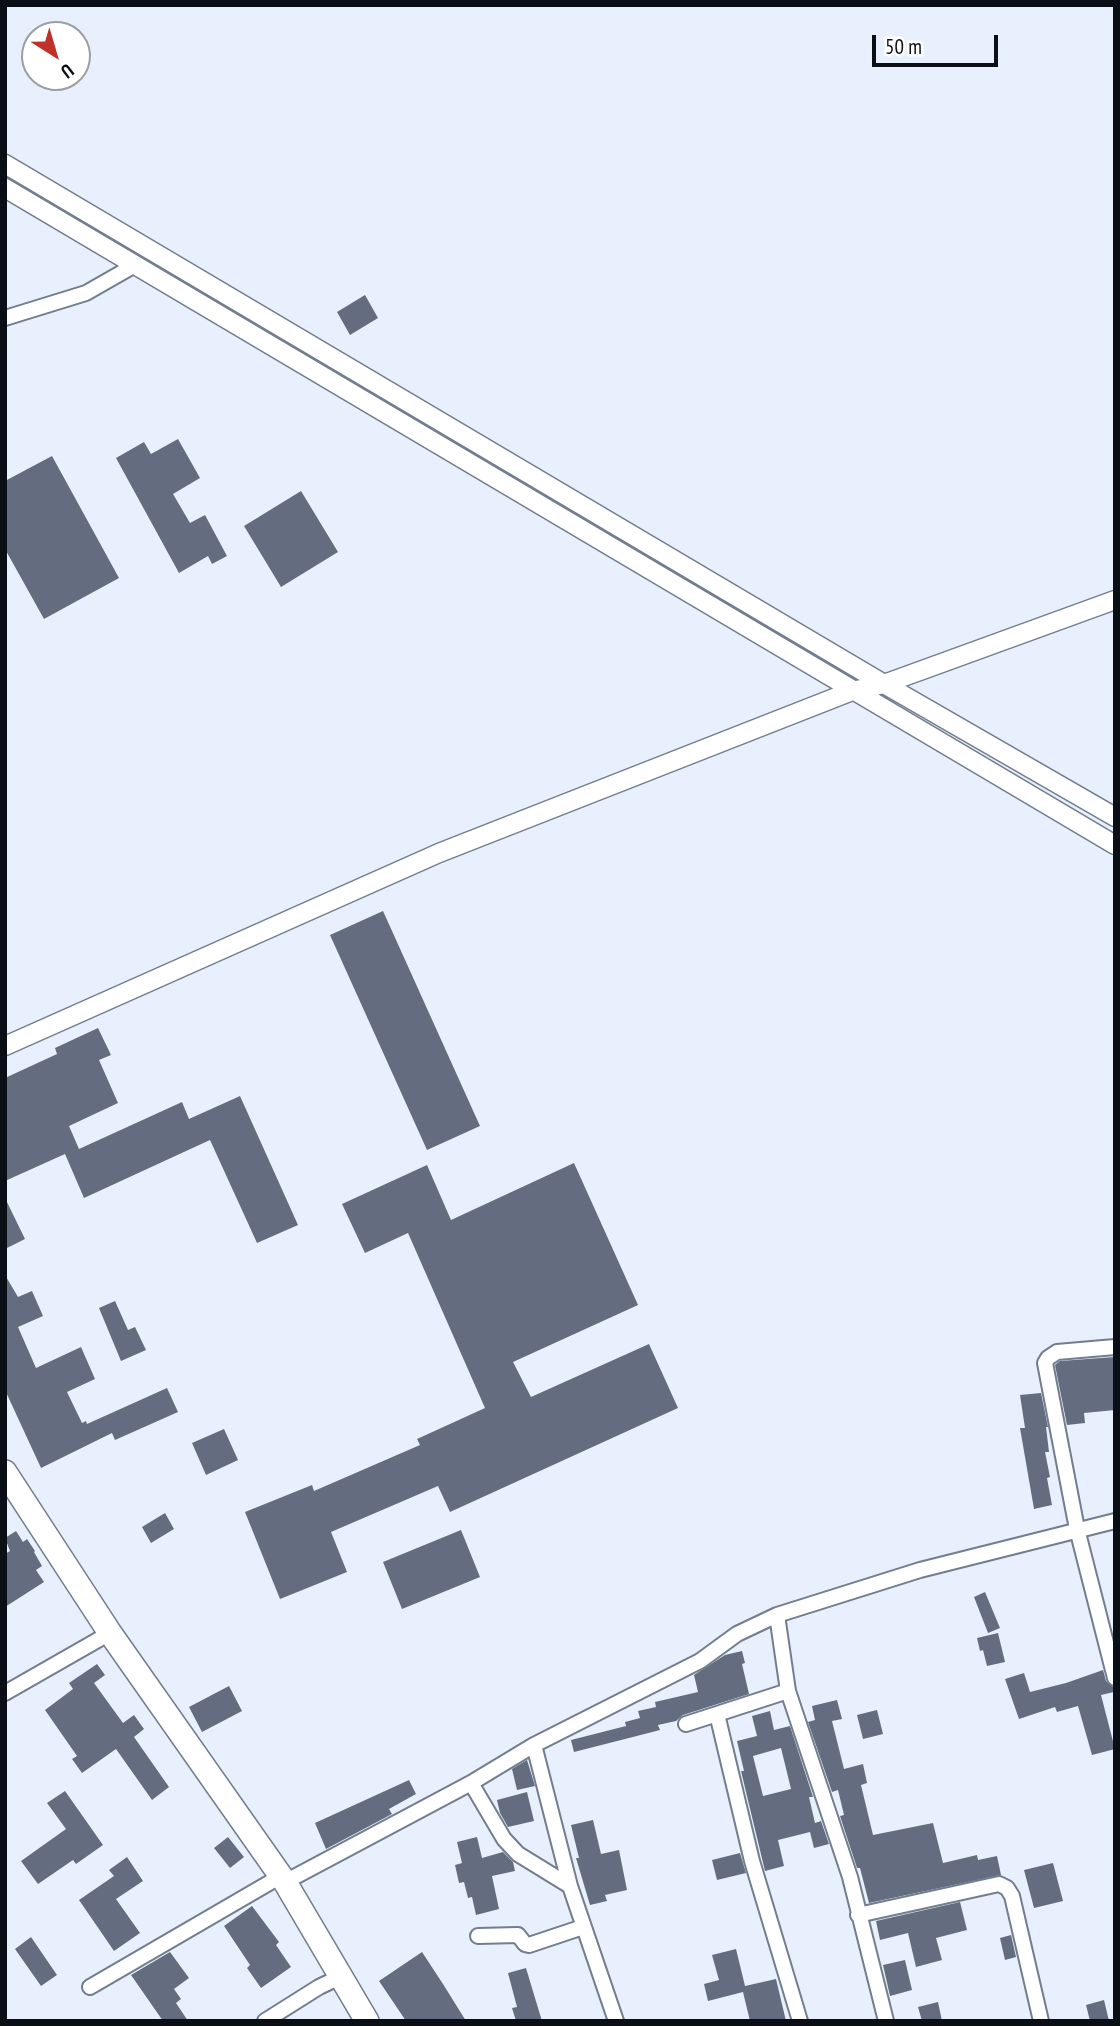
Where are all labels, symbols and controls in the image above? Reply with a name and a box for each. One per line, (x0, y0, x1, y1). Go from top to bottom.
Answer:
north arrow (21, 21, 91, 91)
scale bar (875, 21, 1001, 65)
text: 50 m (885, 33, 922, 60)
text: U (56, 59, 79, 84)

